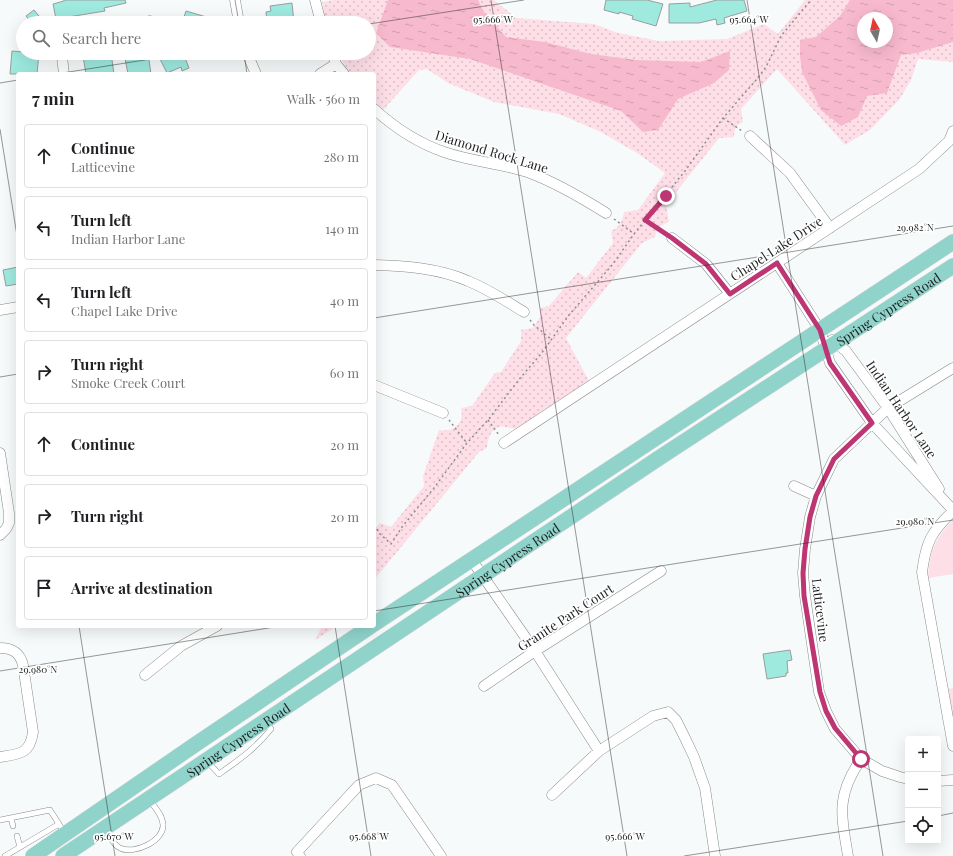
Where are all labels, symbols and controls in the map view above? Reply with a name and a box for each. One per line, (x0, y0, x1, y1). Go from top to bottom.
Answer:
text: 95.666°W (473, 12, 514, 26)
text: 95.664°W (729, 12, 770, 26)
north arrow (857, 12, 893, 48)
search box (16, 16, 376, 60)
icon: search (30, 27, 52, 49)
text: Search here (62, 28, 141, 48)
text: 7 min (32, 87, 75, 109)
text: Walk · 560 m (287, 90, 360, 107)
street label: Diamond Rock Lane (433, 126, 551, 176)
text: Continue (71, 138, 135, 158)
icon: ahead (33, 145, 55, 167)
text: 280 m (323, 148, 359, 165)
text: Latticevine (71, 158, 135, 175)
route end (657, 187, 675, 205)
text: Turn left (71, 210, 132, 230)
street label: Chapel Lake Drive (727, 212, 826, 284)
icon: left (33, 217, 55, 239)
text: 140 m (325, 220, 359, 237)
text: 29.982°N (896, 220, 934, 234)
text: Indian Harbor Lane (71, 230, 185, 247)
street label: Spring Cypress Road (832, 268, 944, 349)
text: Turn left (71, 282, 132, 302)
icon: left (33, 289, 55, 311)
text: 40 m (330, 292, 359, 309)
text: Chapel Lake Drive (71, 302, 178, 319)
text: Turn right (71, 354, 144, 374)
street label: Indian Harbor Lane (863, 357, 941, 462)
icon: right (33, 361, 55, 383)
text: 60 m (330, 364, 359, 381)
text: Smoke Creek Court (71, 374, 185, 391)
icon: ahead (33, 433, 55, 455)
text: Continue (71, 434, 135, 454)
text: 20 m (330, 436, 359, 453)
icon: right (33, 505, 55, 527)
text: Turn right (71, 506, 144, 526)
text: 20 m (330, 508, 359, 525)
text: 29.980°N (896, 514, 934, 528)
street label: Spring Cypress Road (452, 518, 563, 600)
icon: arrive (33, 577, 55, 599)
street label: Latticevine (809, 577, 833, 643)
text: Arrive at destination (71, 578, 213, 598)
street label: Granite Park Court (514, 579, 617, 654)
text: 29.980°N (19, 662, 57, 676)
street label: Spring Cypress Road (182, 698, 293, 780)
map controls (905, 736, 941, 844)
button: + (905, 736, 941, 772)
route start (852, 750, 870, 768)
button: − (905, 772, 941, 808)
button: locate (905, 808, 941, 844)
text: 95.670°W (94, 829, 134, 843)
text: 95.668°W (349, 829, 390, 843)
text: 95.666°W (605, 829, 646, 843)

